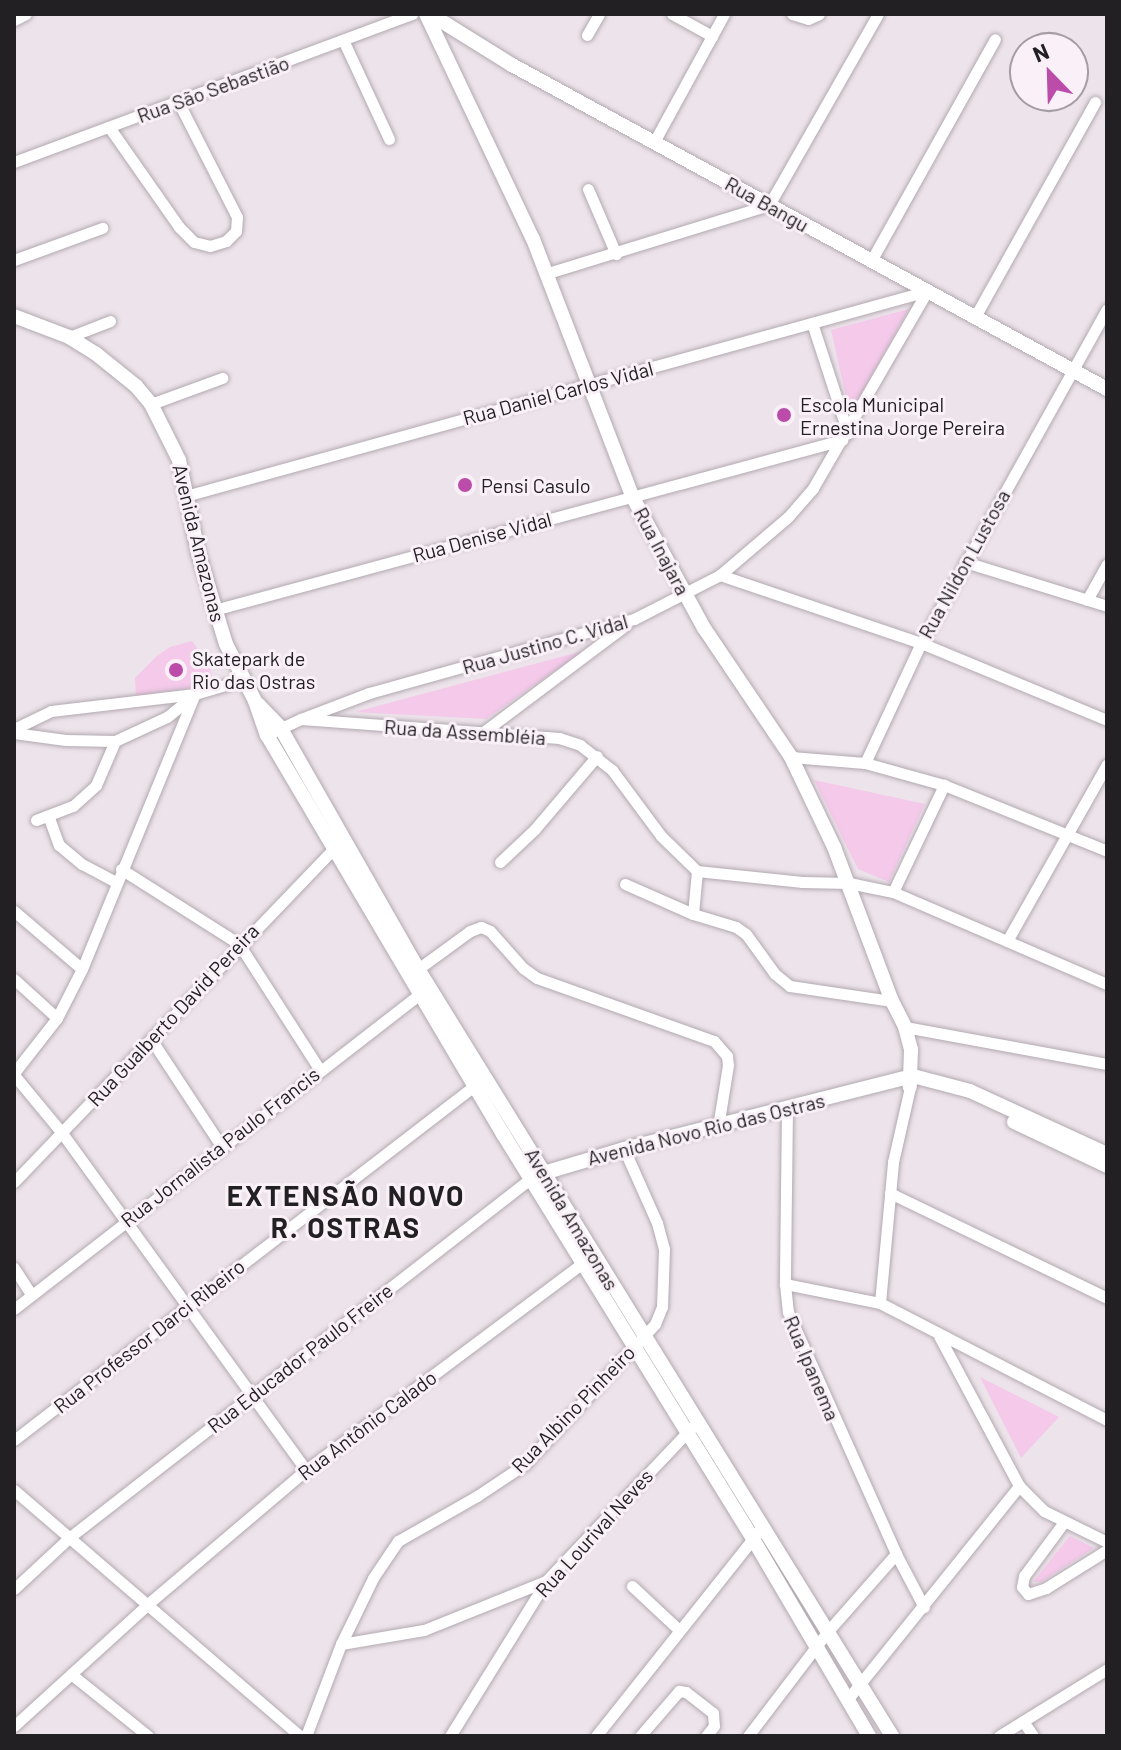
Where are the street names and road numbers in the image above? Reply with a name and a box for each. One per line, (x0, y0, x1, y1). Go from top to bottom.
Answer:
street label: Rua São Sebastião (134, 50, 292, 128)
street label: Rua Bangu (721, 171, 813, 237)
street label: Rua Daniel Carlos Vidal (460, 356, 656, 430)
street label: Avenida Amazonas (168, 462, 230, 624)
street label: Rua Nildon Lustosa (913, 485, 1015, 643)
street label: Rua Inajara (629, 503, 695, 599)
street label: Rua Denise Vidal (410, 507, 554, 567)
street label: Rua Justino C. Vidal (459, 609, 631, 679)
street label: Rua da Assembléia (383, 714, 547, 750)
street label: Rua Gualberto David Pereira (82, 919, 264, 1111)
street label: Rua Jornalista Paulo Francis (116, 1062, 324, 1232)
street label: Avenida Novo Rio das Ostras (585, 1088, 827, 1170)
street label: Avenida Amazonas (520, 1144, 624, 1294)
street label: Rua Professor Darci Ribeiro (49, 1254, 249, 1418)
street label: Rua Educador Paulo Freire (202, 1278, 398, 1438)
street label: Rua Ipanema (779, 1312, 845, 1424)
street label: Rua Albino Pinheiro (506, 1340, 640, 1478)
street label: Rua Antônio Calado (293, 1365, 441, 1485)
street label: Rua Lourival Neves (530, 1464, 658, 1602)

